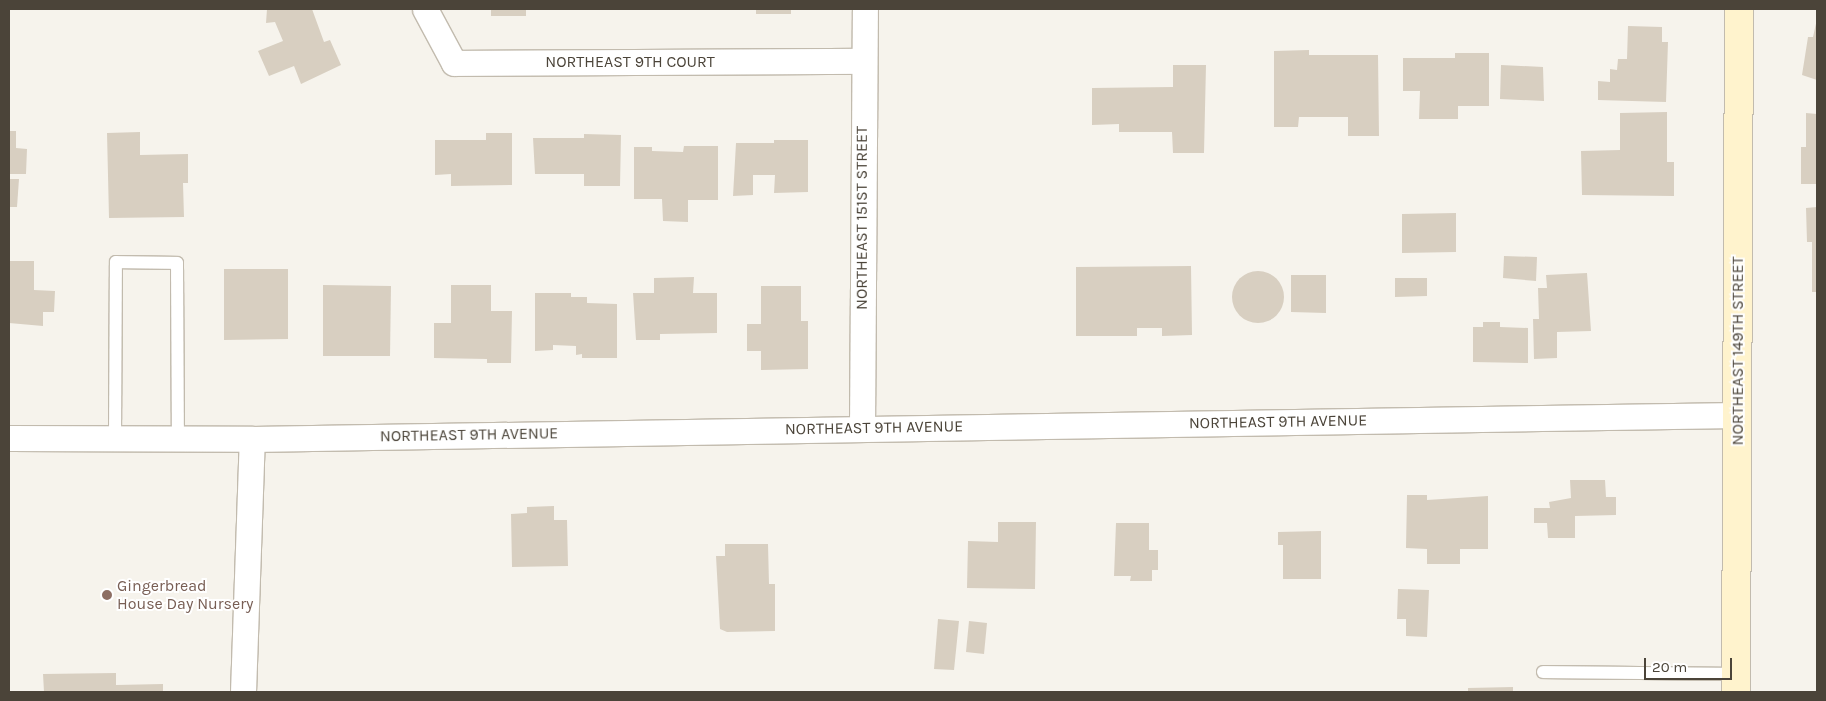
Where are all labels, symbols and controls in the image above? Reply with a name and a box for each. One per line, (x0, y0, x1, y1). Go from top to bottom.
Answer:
street label: NORTHEAST 9TH COURT (545, 52, 715, 72)
street label: NORTHEAST 151ST STREET (852, 126, 872, 310)
street label: NORTHEAST 149TH STREET (1728, 257, 1748, 445)
street label: NORTHEAST 9TH AVENUE (1189, 411, 1367, 433)
street label: NORTHEAST 9TH AVENUE (785, 417, 963, 439)
street label: NORTHEAST 9TH AVENUE (380, 424, 558, 446)
place label: Gingerbread House Day Nursery (117, 576, 253, 614)
marker: Gingerbread House Day Nursery (101, 589, 113, 601)
scale bar (1646, 648, 1734, 680)
text: 20 m (1652, 658, 1687, 676)

